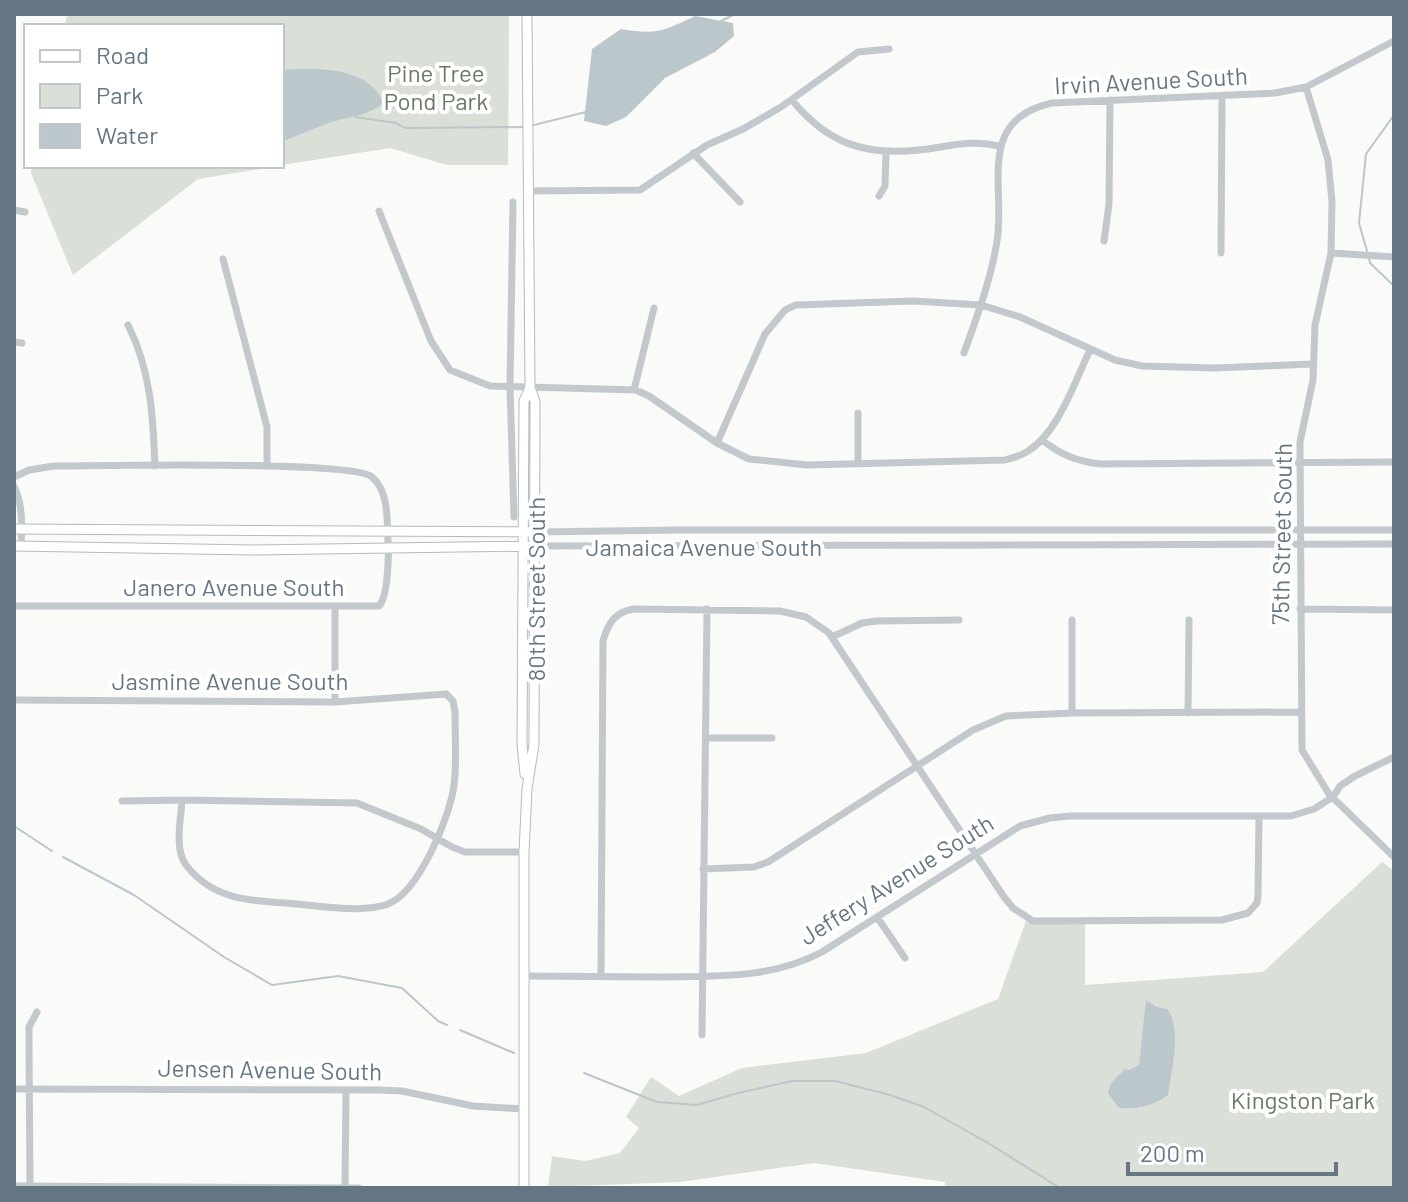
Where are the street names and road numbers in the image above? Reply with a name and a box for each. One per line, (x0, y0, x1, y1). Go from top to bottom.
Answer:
street label: Irvin Avenue South (1054, 60, 1248, 100)
street label: 75th Street South (1265, 443, 1297, 625)
street label: 80th Street South (521, 497, 550, 681)
street label: Jamaica Avenue South (586, 532, 822, 561)
street label: Janero Avenue South (124, 572, 344, 601)
street label: Jasmine Avenue South (112, 666, 348, 695)
street label: Jeffery Avenue South (794, 808, 998, 950)
street label: Jensen Avenue South (158, 1053, 382, 1085)

